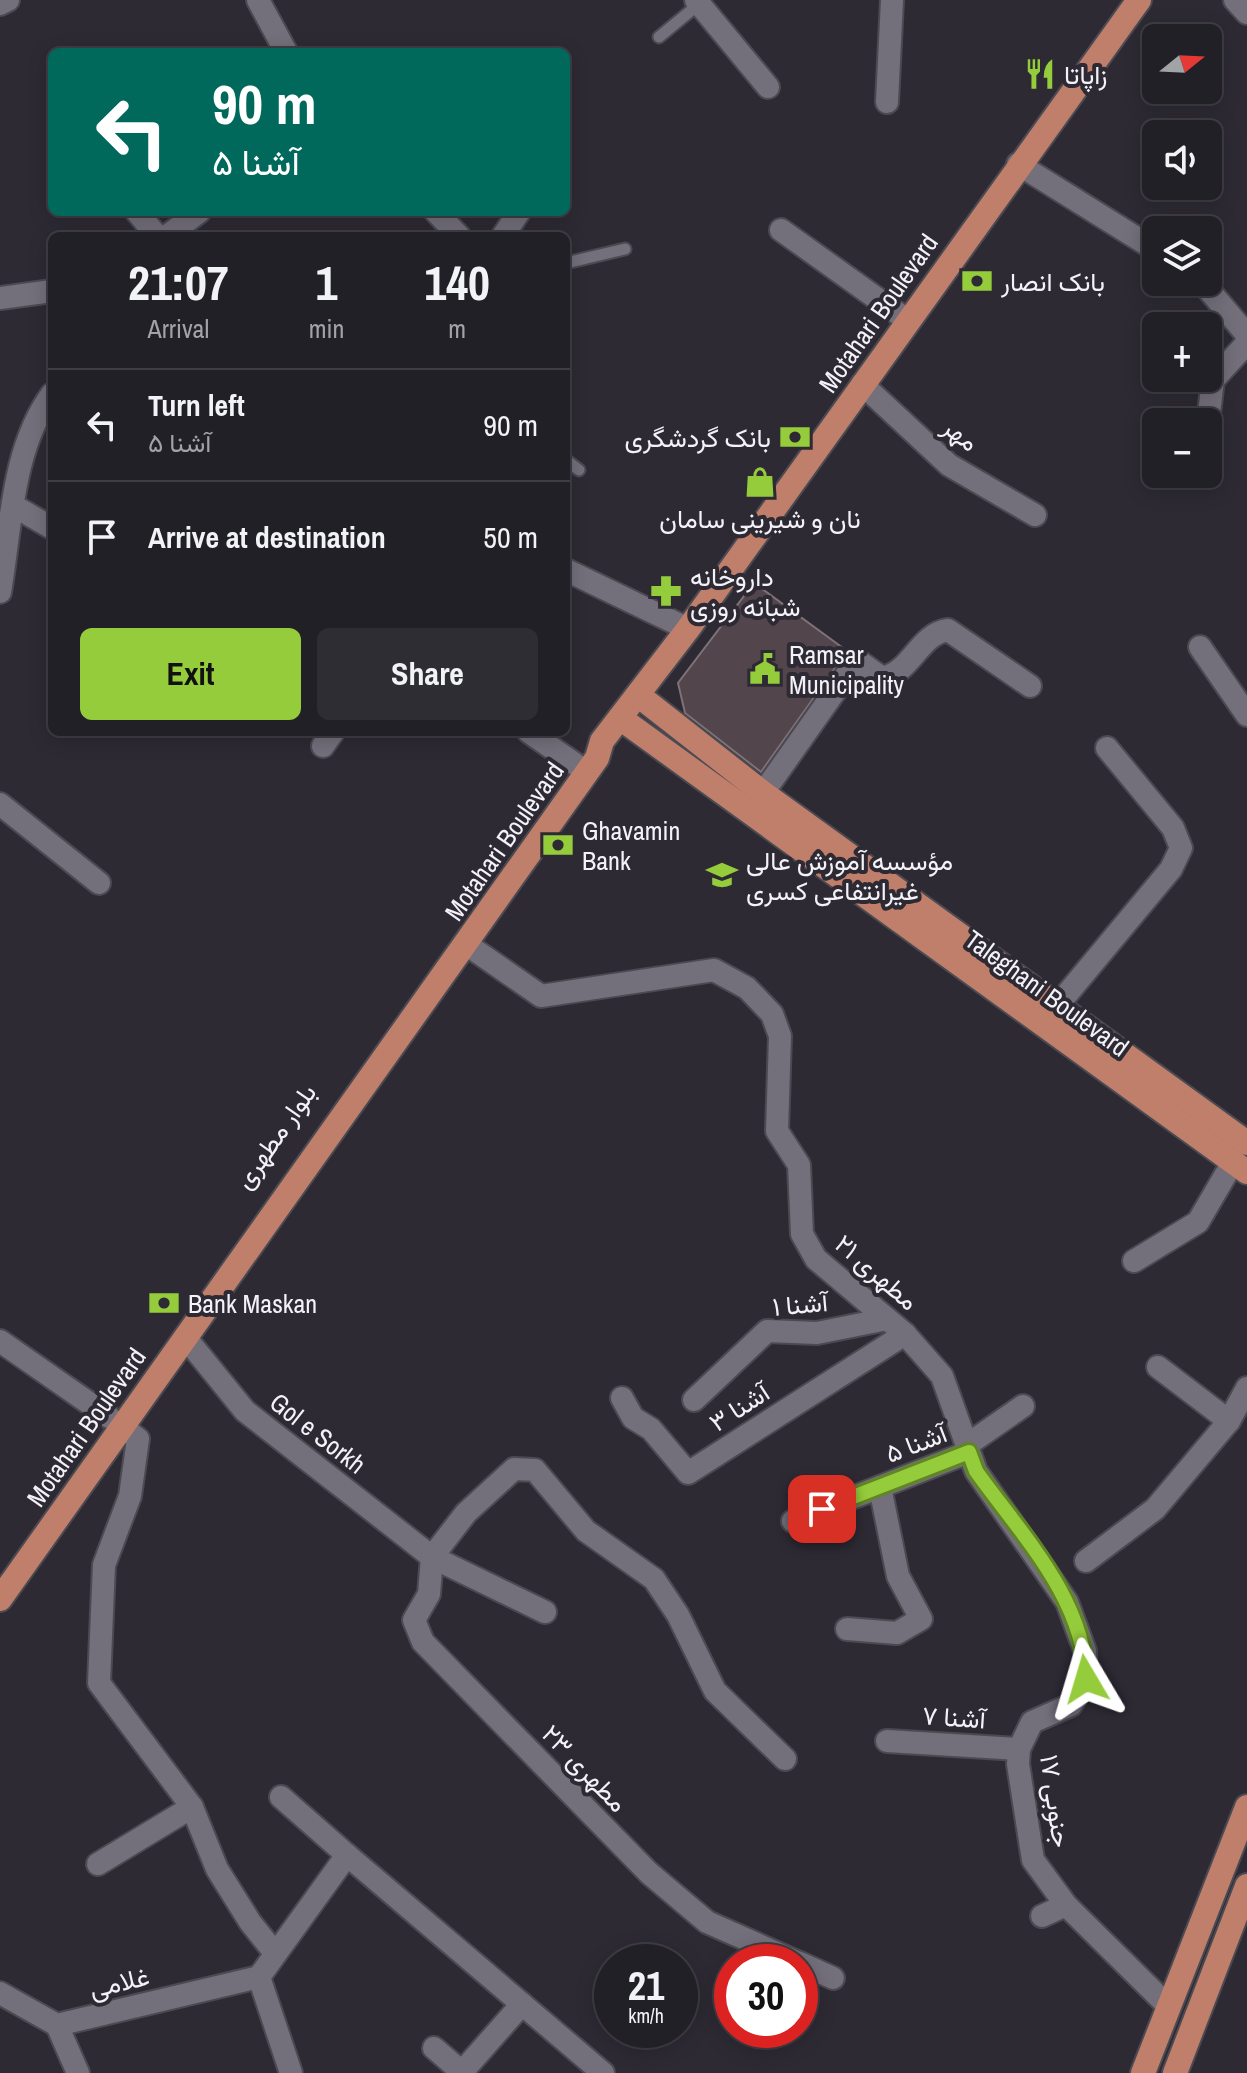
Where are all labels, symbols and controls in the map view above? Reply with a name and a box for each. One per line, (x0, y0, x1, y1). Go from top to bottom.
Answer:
north arrow (1142, 24, 1222, 104)
map controls (1142, 24, 1222, 488)
restaurant icon: زاپاتا (1023, 57, 1057, 91)
place label: زاپاتا (1064, 57, 1107, 93)
text: 90 m (212, 66, 317, 141)
icon: left (80, 80, 184, 184)
button: sound (1142, 120, 1222, 200)
text: آشنا ۵ (212, 138, 300, 186)
button: layers (1142, 216, 1222, 296)
street label: Motahari Boulevard (810, 227, 946, 399)
text: 21:07 (128, 250, 229, 315)
text: 1 (316, 250, 337, 315)
text: 140 (424, 250, 490, 315)
bank icon: بانک انصار (960, 264, 994, 298)
place label: بانک انصار (1000, 264, 1105, 299)
text: Arrival (148, 311, 209, 346)
text: min (309, 311, 344, 346)
text: m (448, 311, 466, 346)
button: + (1142, 312, 1222, 392)
text: Turn left (148, 385, 245, 425)
icon: left (80, 403, 124, 447)
text: 90 m (483, 405, 538, 445)
street label: مهر (935, 408, 986, 459)
button: − (1142, 408, 1222, 488)
place label: بانک گردشگری (625, 420, 771, 455)
bank icon: بانک گردشگری (778, 420, 812, 454)
text: آشنا ۵ (148, 425, 211, 460)
shop icon: نان و شیرینی سامان (743, 465, 777, 499)
place label: نان و شیرینی سامان (659, 501, 861, 536)
icon: arrive (80, 515, 124, 559)
text: Arrive at destination (148, 517, 386, 557)
text: 50 m (483, 517, 538, 557)
place label: داروخانه شبانه روزی (690, 559, 800, 624)
pharmacy icon: داروخانه شبانه روزی (649, 574, 683, 608)
button: Exit (80, 628, 301, 720)
button: Share (317, 628, 538, 720)
place label: Ramsar Municipality (789, 637, 904, 702)
public building icon: Ramsar Municipality (748, 652, 782, 686)
street label: Motahari Boulevard (436, 755, 572, 927)
place label: Ghavamin Bank (582, 813, 680, 878)
bank icon: Ghavamin Bank (541, 828, 575, 862)
place label: مؤسسه آموزش عالی غیرانتفاعی کسری (746, 843, 953, 908)
school or university icon: مؤسسه آموزش عالی غیرانتفاعی کسری (705, 858, 739, 892)
street label: Taleghani Boulevard (958, 922, 1136, 1064)
street label: بلوار مطهری (226, 1076, 324, 1196)
street label: مطهری ۲۱ (828, 1226, 926, 1318)
street label: آشنا ۱ (771, 1284, 831, 1324)
bank icon: Bank Maskan (147, 1286, 181, 1320)
place label: Bank Maskan (188, 1286, 317, 1321)
street label: Motahari Boulevard (18, 1341, 154, 1513)
street label: آشنا ۳ (702, 1374, 778, 1439)
street label: Gol e Sorkh (263, 1385, 373, 1481)
street label: آشنا ۵ (880, 1415, 954, 1471)
pin (788, 1475, 856, 1543)
icon: arrive (800, 1487, 844, 1531)
position arrow (1044, 1637, 1128, 1721)
street label: آشنا ۷ (921, 1697, 989, 1737)
street label: مطهری ۲۳ (534, 1716, 636, 1820)
street label: جنوبی ۱۷ (1032, 1752, 1080, 1850)
speed limit sign: 30 (714, 1944, 818, 2048)
street label: غلامی (86, 1958, 152, 2006)
text: 21 (628, 1959, 664, 2012)
text: km/h (628, 2002, 664, 2029)

